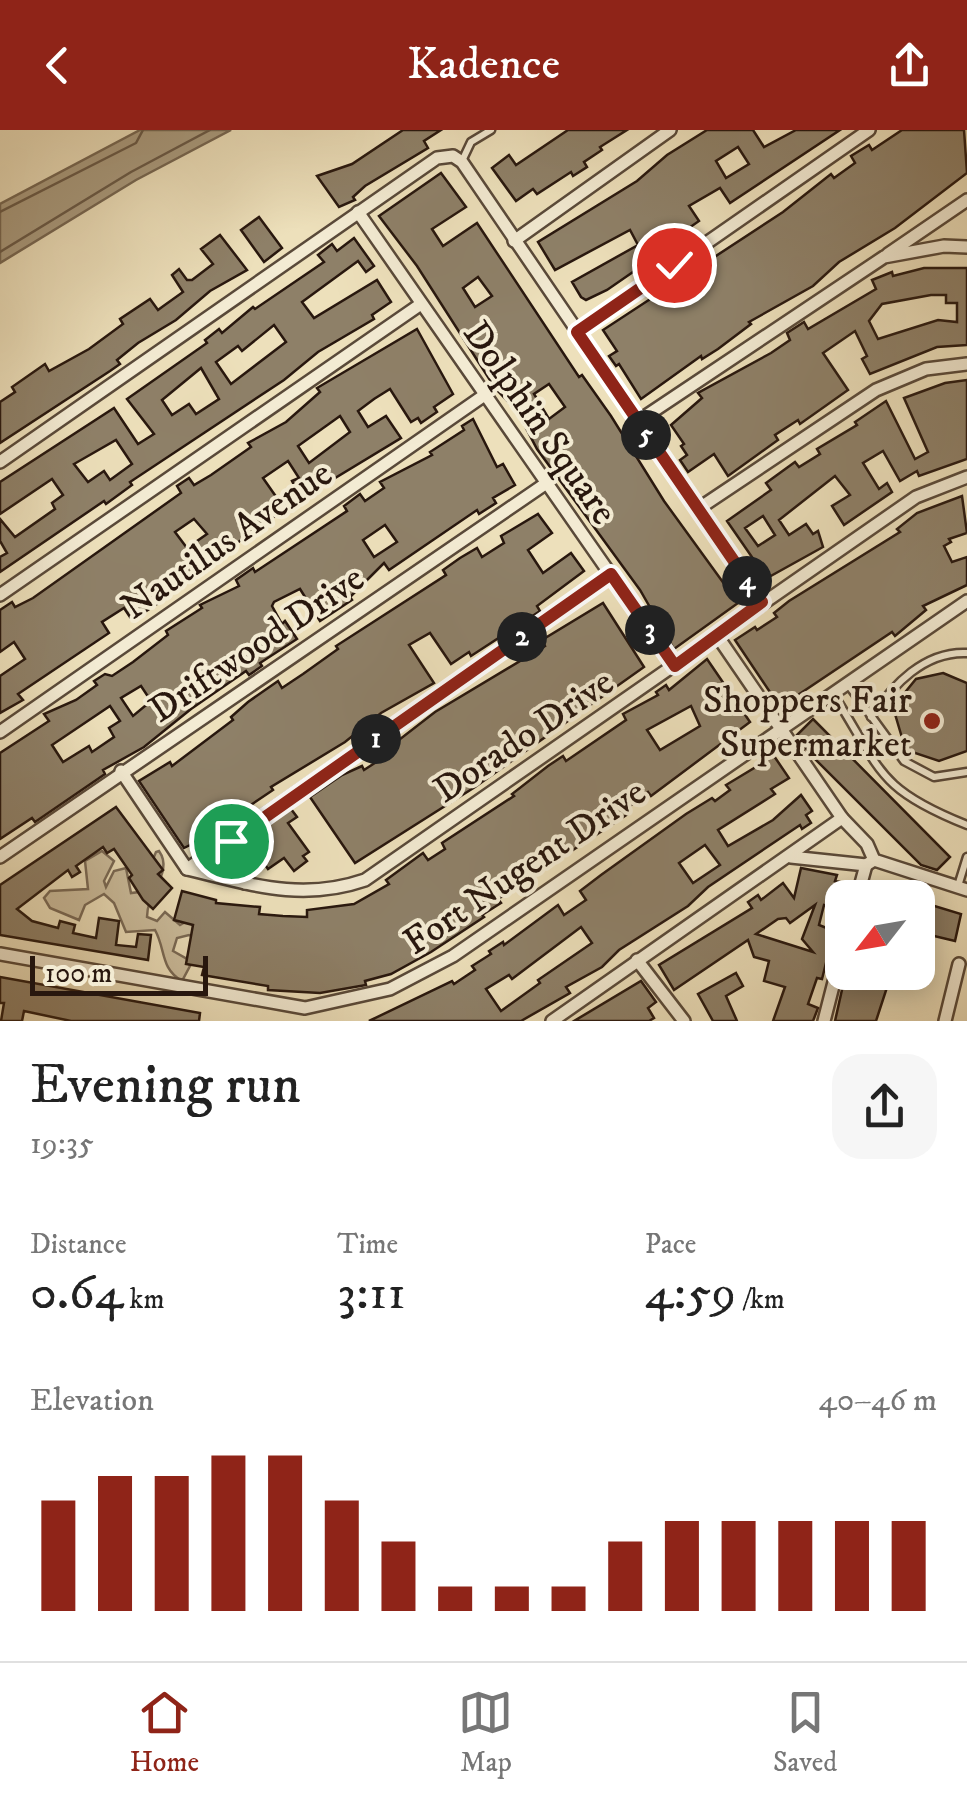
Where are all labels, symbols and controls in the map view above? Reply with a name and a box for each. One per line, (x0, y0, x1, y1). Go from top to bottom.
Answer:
text: Kadence (407, 37, 560, 93)
icon: back (30, 38, 85, 93)
icon: share (882, 38, 937, 93)
pin (632, 223, 717, 308)
icon: check (647, 238, 702, 293)
street label: Dolphin Square (452, 312, 627, 534)
pin: 5 (621, 410, 671, 460)
text: 5 (639, 417, 653, 452)
street label: Nautilus Avenue (112, 450, 342, 631)
street label: Driftwood Drive (140, 555, 374, 734)
pin: 4 (722, 556, 772, 606)
text: 4 (739, 563, 755, 598)
pin: 3 (625, 605, 675, 655)
pin: 2 (497, 612, 547, 662)
text: 3 (645, 612, 655, 647)
text: 2 (515, 619, 529, 654)
street label: Dorado Drive (425, 659, 623, 814)
place label: Shoppers Fair Supermarket (703, 677, 912, 769)
marker: Shoppers Fair Supermarket (921, 710, 943, 732)
pin: 1 (351, 714, 401, 764)
text: 1 (371, 721, 381, 756)
street label: Fort Nugent Drive (395, 769, 656, 967)
pin (189, 799, 274, 884)
icon: arrive (204, 814, 259, 869)
north arrow (825, 880, 935, 990)
map controls (825, 880, 935, 990)
scale bar (30, 951, 208, 996)
text: 100 m (45, 956, 112, 991)
text: Evening run (30, 1052, 301, 1121)
button: share (832, 1054, 937, 1159)
text: 19:35 (30, 1124, 94, 1164)
text: Distance (30, 1227, 126, 1262)
text: Time (337, 1227, 398, 1262)
text: Pace (645, 1227, 696, 1262)
text: 0.64 (30, 1262, 124, 1325)
text: 3:11 (337, 1262, 406, 1325)
text: 4:59 (645, 1262, 736, 1325)
text: km (124, 1282, 164, 1317)
text: /km (736, 1282, 785, 1317)
text: Elevation (30, 1381, 154, 1421)
text: 40–46 m (819, 1381, 937, 1421)
tab: Home (130, 1685, 199, 1780)
tab: Map (458, 1685, 513, 1780)
tab: Saved (773, 1685, 837, 1780)

